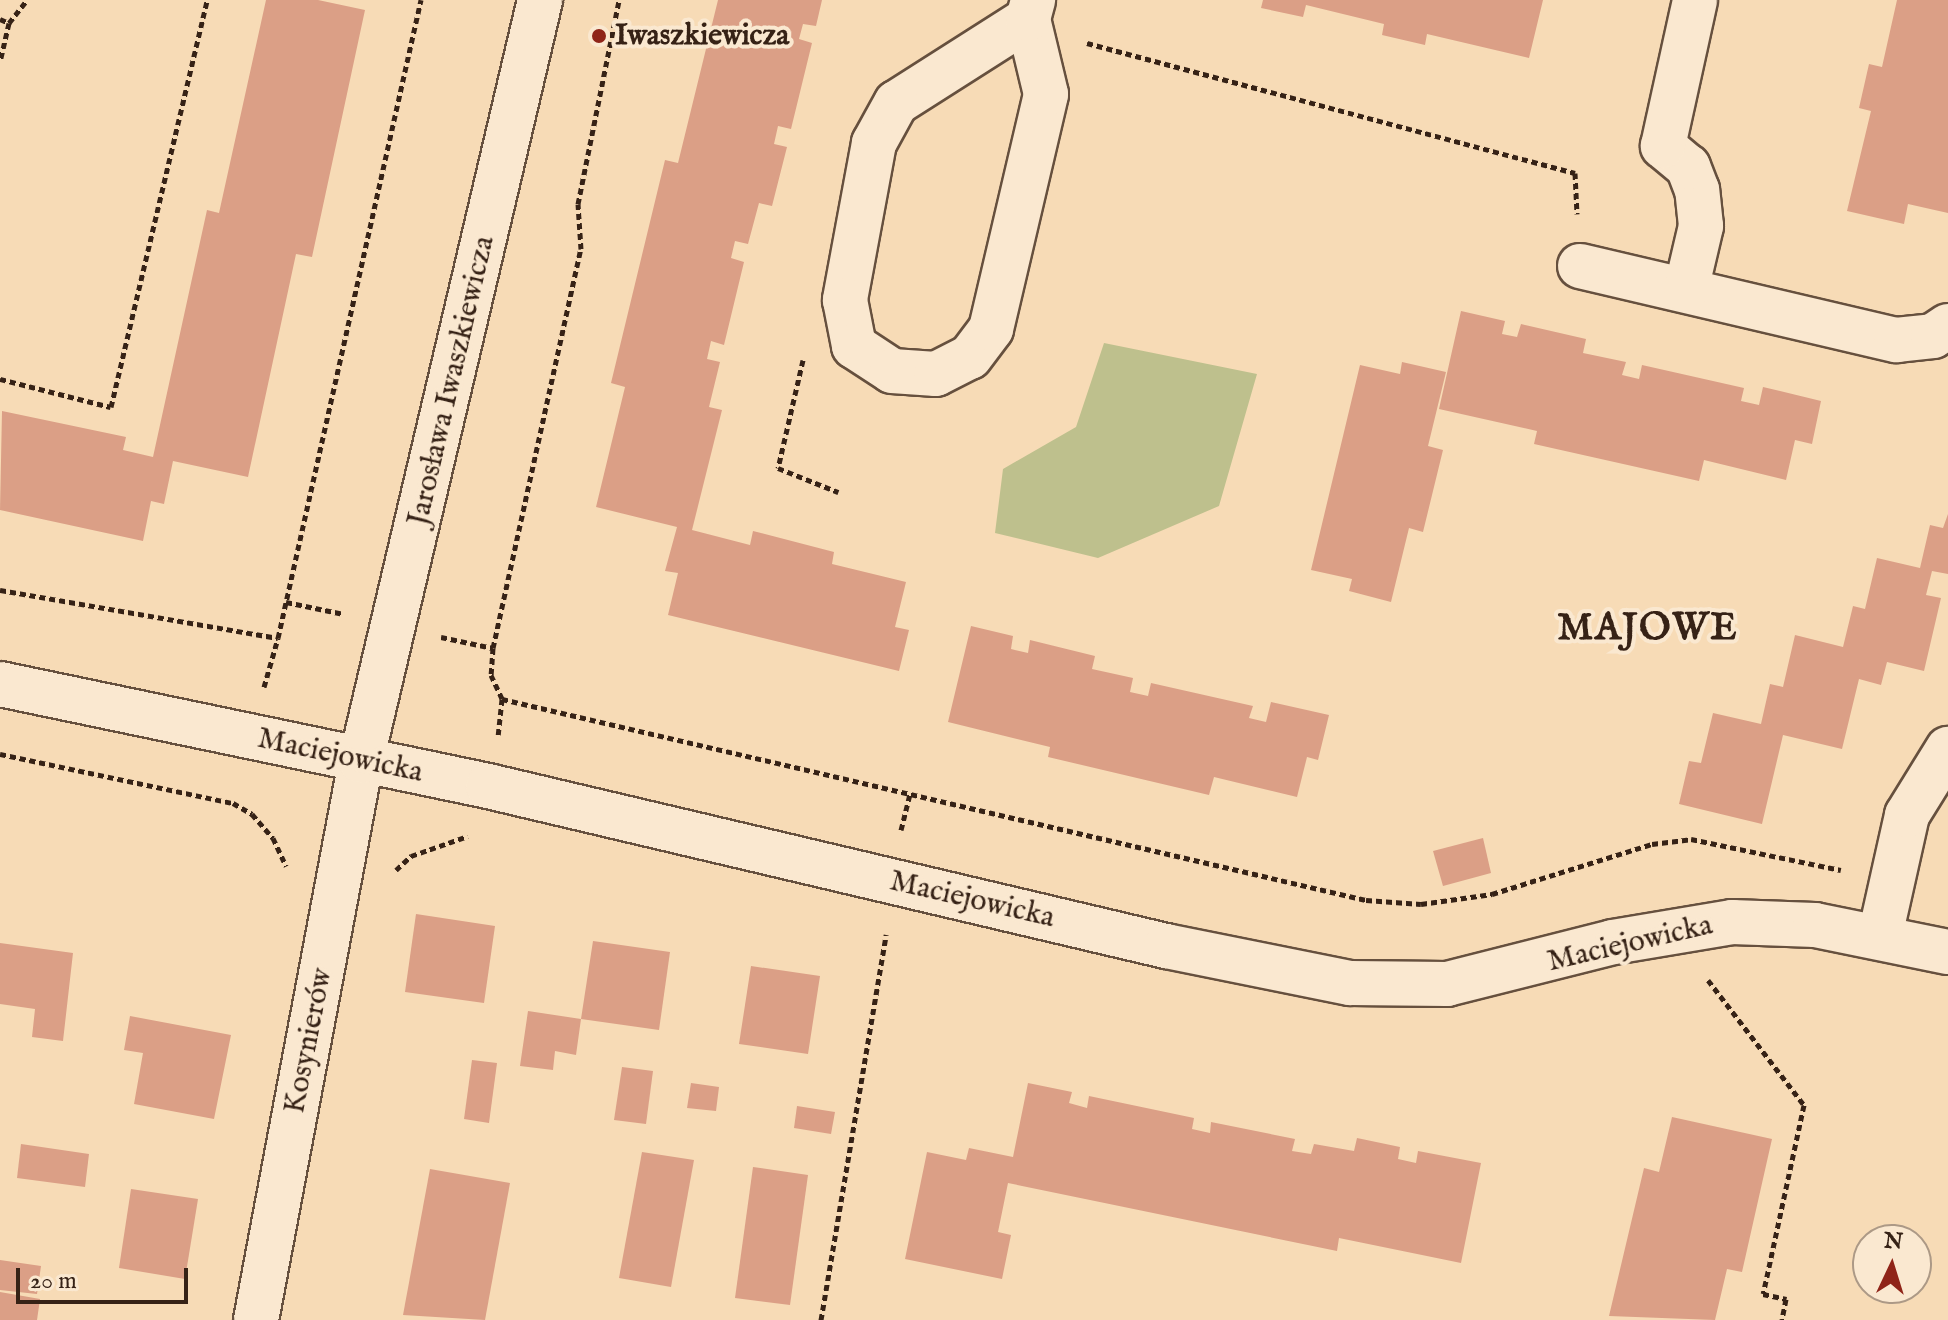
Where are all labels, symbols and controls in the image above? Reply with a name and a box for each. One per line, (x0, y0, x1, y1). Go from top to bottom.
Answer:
place label: Iwaszkiewicza (615, 18, 789, 54)
marker: Iwaszkiewicza (590, 27, 608, 45)
street label: Jarosława Iwaszkiewicza (401, 233, 503, 529)
district label: MAJOWE (1557, 607, 1739, 653)
street label: Maciejowicka (254, 721, 426, 791)
street label: Maciejowicka (886, 864, 1058, 936)
street label: Maciejowicka (1544, 908, 1716, 980)
street label: Kosynierów (277, 965, 341, 1117)
north arrow (1852, 1224, 1932, 1304)
text: N (1883, 1227, 1904, 1257)
scale bar (20, 1252, 192, 1302)
text: 20 m (30, 1266, 77, 1297)

